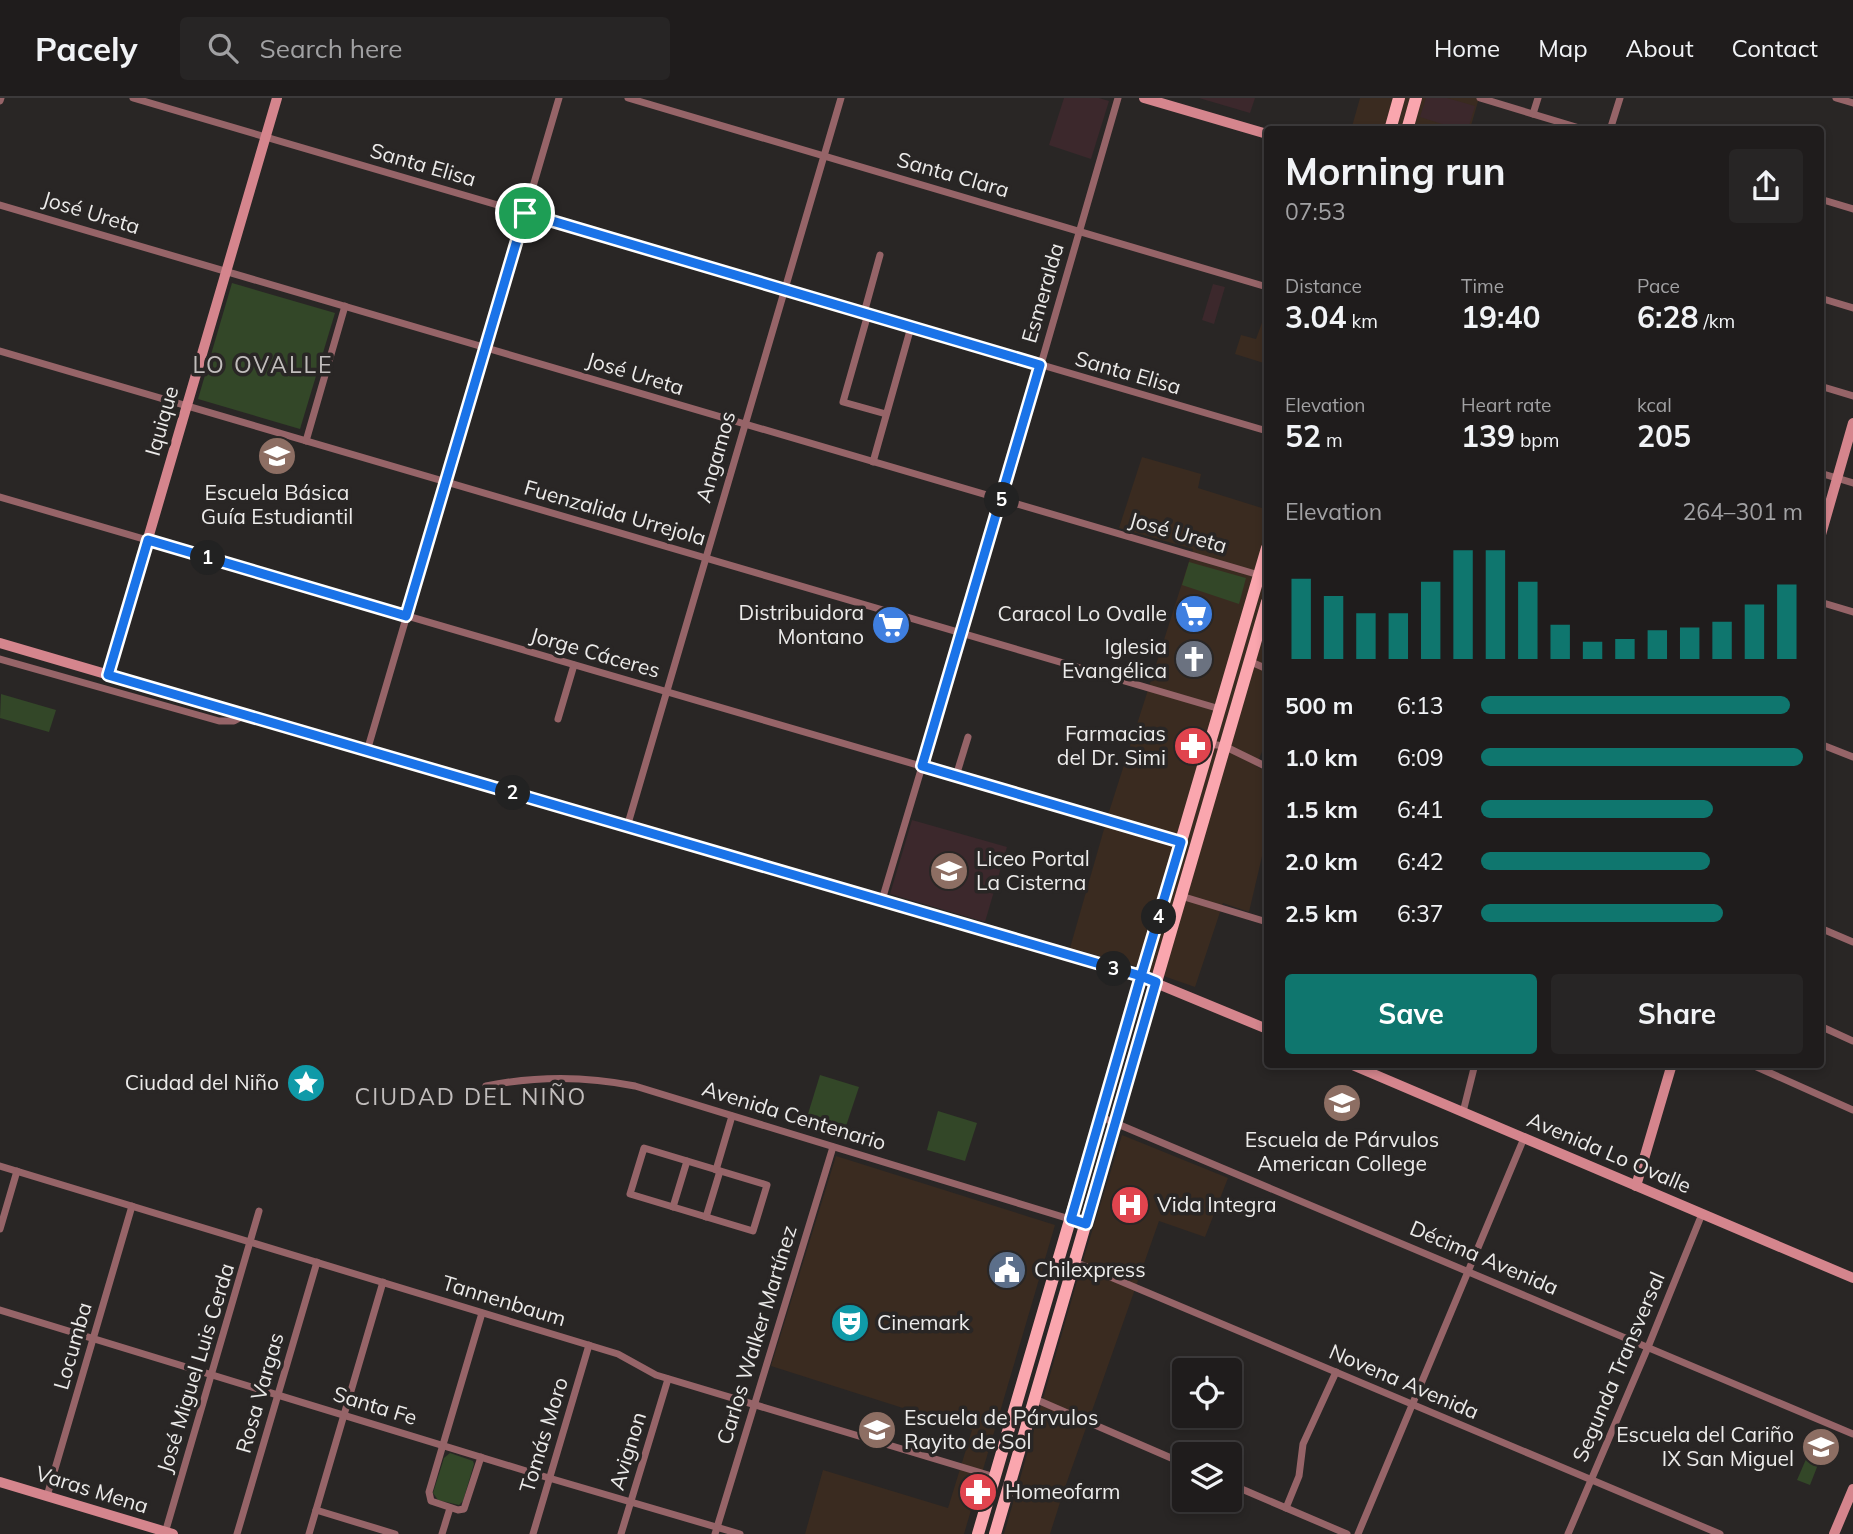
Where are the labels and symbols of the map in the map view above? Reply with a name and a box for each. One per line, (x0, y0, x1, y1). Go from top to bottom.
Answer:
street label: Santa Elisa (367, 137, 479, 192)
street label: Santa Clara (894, 146, 1012, 202)
pin (495, 183, 555, 243)
street label: José Ureta (39, 185, 143, 239)
street label: Esmeralda (1015, 240, 1069, 346)
street label: Santa Elisa (1072, 345, 1184, 400)
street label: José Ureta (583, 346, 687, 400)
district label: LO OVALLE (192, 350, 334, 379)
street label: Iquique (139, 383, 183, 459)
street label: Angamos (690, 408, 740, 505)
school or university icon: Escuela Básica Guía Estudiantil (256, 435, 298, 477)
street label: Fuenzalida Urrejola (521, 474, 709, 550)
place label: Escuela Básica Guía Estudiantil (201, 479, 353, 529)
pin: 5 (984, 482, 1020, 518)
street label: José Ureta (1126, 506, 1230, 558)
pin: 1 (190, 540, 226, 575)
supermarket icon: Caracol Lo Ovalle (1173, 593, 1215, 635)
place label: Distribuidora Montano (739, 599, 864, 649)
place label: Caracol Lo Ovalle (998, 600, 1167, 626)
supermarket icon: Distribuidora Montano (870, 604, 912, 646)
street label: Jorge Cáceres (527, 621, 663, 683)
place label: Iglesia Evangélica (1062, 633, 1167, 683)
church icon: Iglesia Evangélica (1173, 638, 1215, 680)
place label: Farmacias del Dr. Simi (1057, 720, 1166, 770)
pharmacy icon: Farmacias del Dr. Simi (1172, 725, 1214, 767)
pin: 2 (496, 776, 530, 810)
place label: Liceo Portal La Cisterna (976, 845, 1090, 895)
school or university icon: Liceo Portal La Cisterna (928, 850, 970, 892)
pin: 4 (1142, 900, 1176, 934)
pin: 3 (1096, 952, 1132, 986)
place icon: Ciudad del Niño (285, 1062, 327, 1104)
place label: Ciudad del Niño (125, 1069, 279, 1095)
street label: Avenida Centenario (699, 1075, 889, 1155)
district label: CIUDAD DEL NIÑO (355, 1082, 587, 1111)
school or university icon: Escuela de Párvulos American College (1321, 1082, 1363, 1124)
street label: Avenida Lo Ovalle (1524, 1106, 1695, 1198)
place label: Escuela de Párvulos American College (1245, 1126, 1439, 1176)
hospital icon: Vida Integra (1109, 1184, 1151, 1226)
place label: Vida Integra (1157, 1191, 1277, 1217)
street label: Décima Avenida (1406, 1214, 1563, 1300)
street label: Carlos Walker Martínez (710, 1222, 802, 1447)
public building icon: Chilexpress (986, 1249, 1028, 1291)
place label: Chilexpress (1034, 1256, 1146, 1282)
street label: José Miguel Luis Cerda (151, 1260, 239, 1476)
street label: Segunda Transversal (1566, 1268, 1670, 1466)
street label: Tannenbaum (439, 1269, 569, 1331)
street label: Locumba (47, 1299, 97, 1392)
theatre icon: Cinemark (829, 1302, 871, 1344)
place label: Cinemark (877, 1309, 970, 1335)
street label: Rosa Vargas (229, 1330, 289, 1456)
street label: Novena Avenida (1326, 1338, 1483, 1424)
street label: Tomás Moro (513, 1374, 573, 1496)
street label: Santa Fe (330, 1380, 420, 1430)
place label: Escuela de Párvulos Rayito de Sol (904, 1404, 1098, 1454)
street label: Avignon (603, 1409, 651, 1493)
school or university icon: Escuela de Párvulos Rayito de Sol (856, 1409, 898, 1451)
place label: Escuela del Cariño IX San Miguel (1616, 1421, 1794, 1471)
school or university icon: Escuela del Cariño IX San Miguel (1800, 1426, 1842, 1468)
street label: Varas Mena (33, 1460, 152, 1518)
pharmacy icon: Homeofarm (957, 1471, 999, 1513)
place label: Homeofarm (1005, 1478, 1120, 1504)

